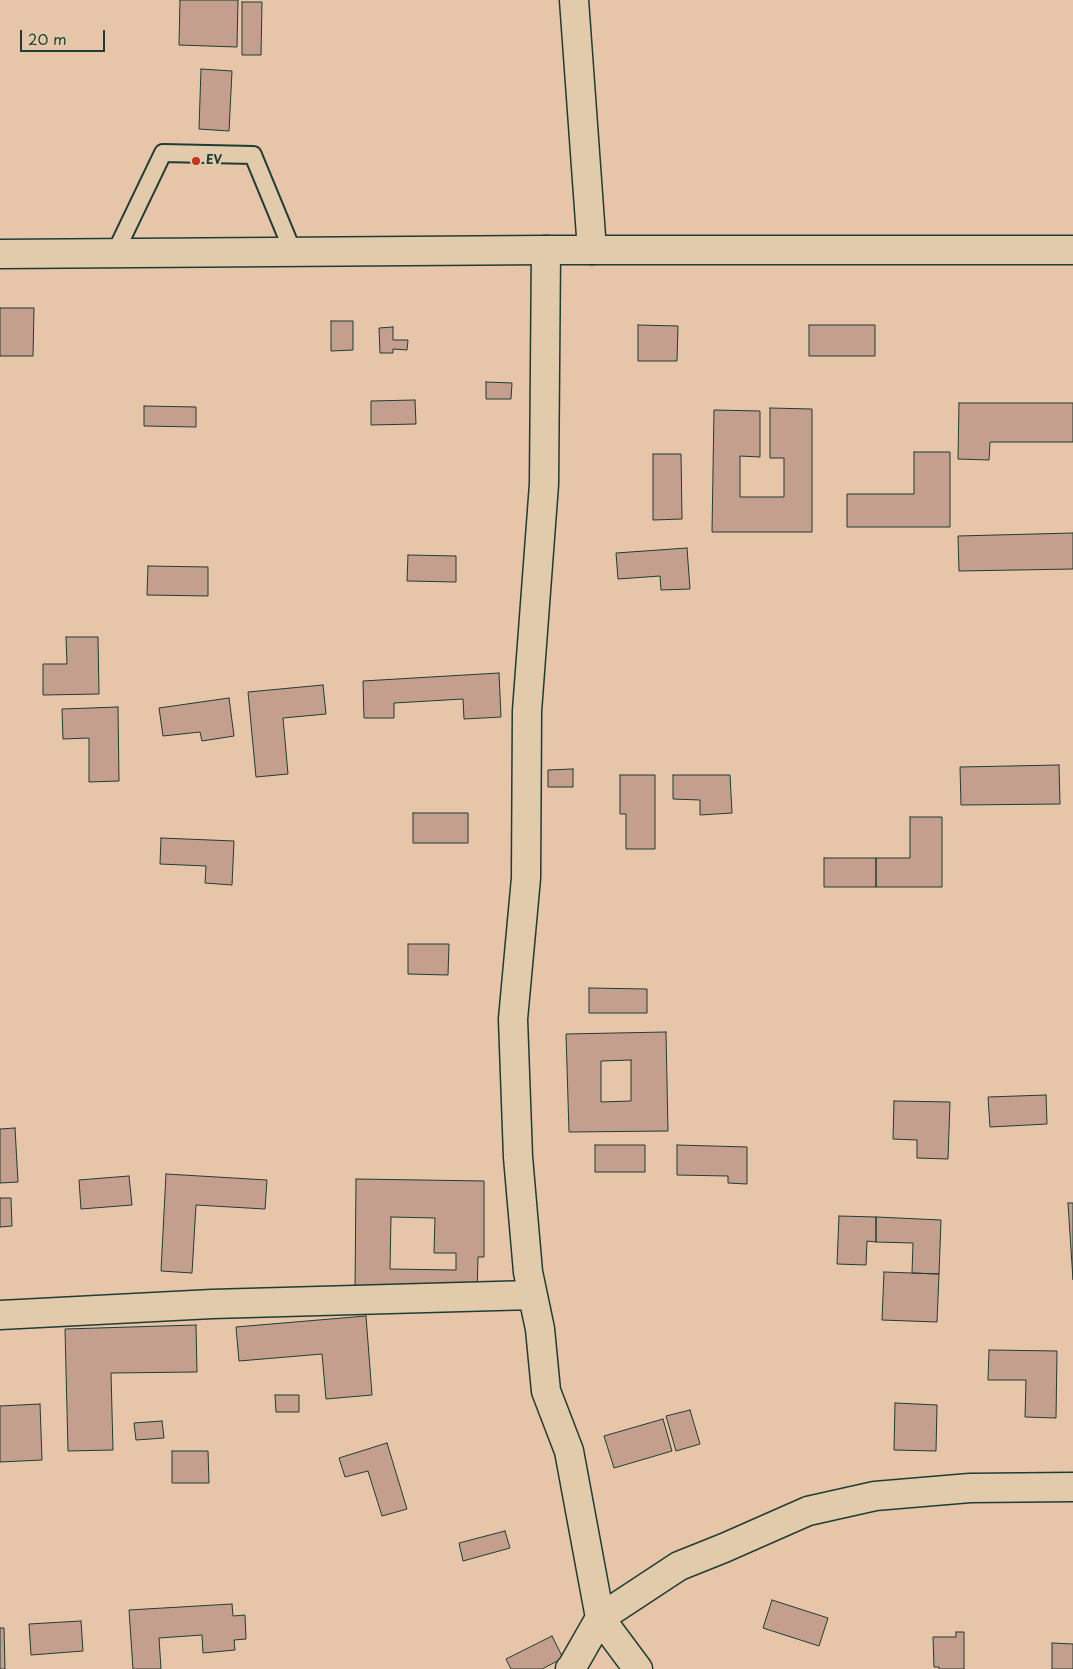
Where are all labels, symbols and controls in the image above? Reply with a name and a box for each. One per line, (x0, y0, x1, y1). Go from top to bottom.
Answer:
scale bar (22, 20, 108, 52)
text: 20 m (28, 27, 67, 50)
place label: EV (206, 154, 222, 168)
marker: EV (190, 155, 202, 167)

